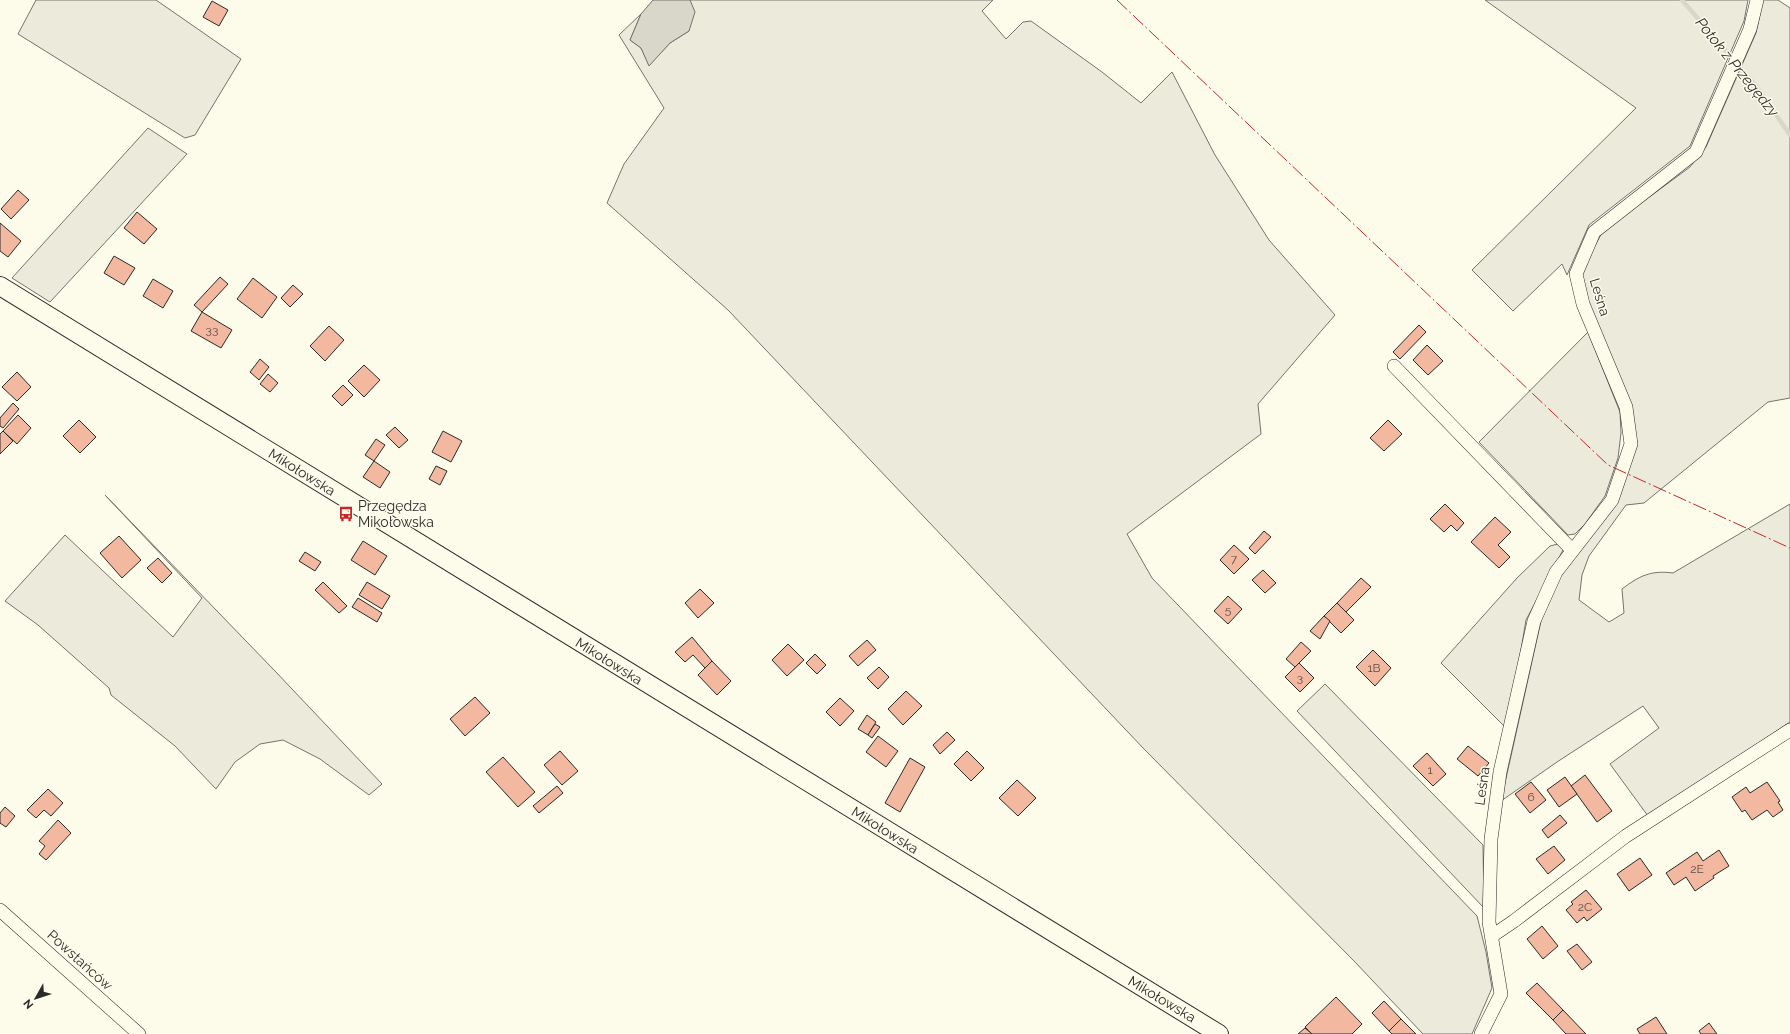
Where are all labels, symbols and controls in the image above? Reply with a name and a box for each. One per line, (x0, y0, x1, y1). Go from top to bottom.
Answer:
water label: Potok z Przegędzy (1692, 14, 1783, 121)
street label: Leśna (1587, 276, 1613, 318)
house number: 33 (206, 323, 218, 337)
street label: Mikołowska (266, 445, 338, 499)
place label: Przegędza Mikołowska (358, 498, 434, 530)
bus stop icon: Przegędza Mikołowska (337, 505, 355, 523)
house number: 7 (1231, 552, 1238, 566)
house number: 5 (1225, 603, 1232, 617)
street label: Mikołowska (573, 634, 645, 688)
house number: 1B (1367, 661, 1381, 675)
house number: 3 (1297, 671, 1303, 685)
house number: 1 (1427, 763, 1433, 777)
street label: Leśna (1471, 766, 1493, 806)
house number: 6 (1527, 790, 1535, 804)
street label: Mikołowska (849, 803, 921, 857)
house number: 2E (1690, 862, 1704, 876)
house number: 2C (1578, 900, 1592, 914)
street label: Powstańców (44, 927, 116, 994)
street label: Mikołowska (1125, 973, 1199, 1025)
north arrow (16, 978, 56, 1018)
text: N (21, 997, 36, 1011)

